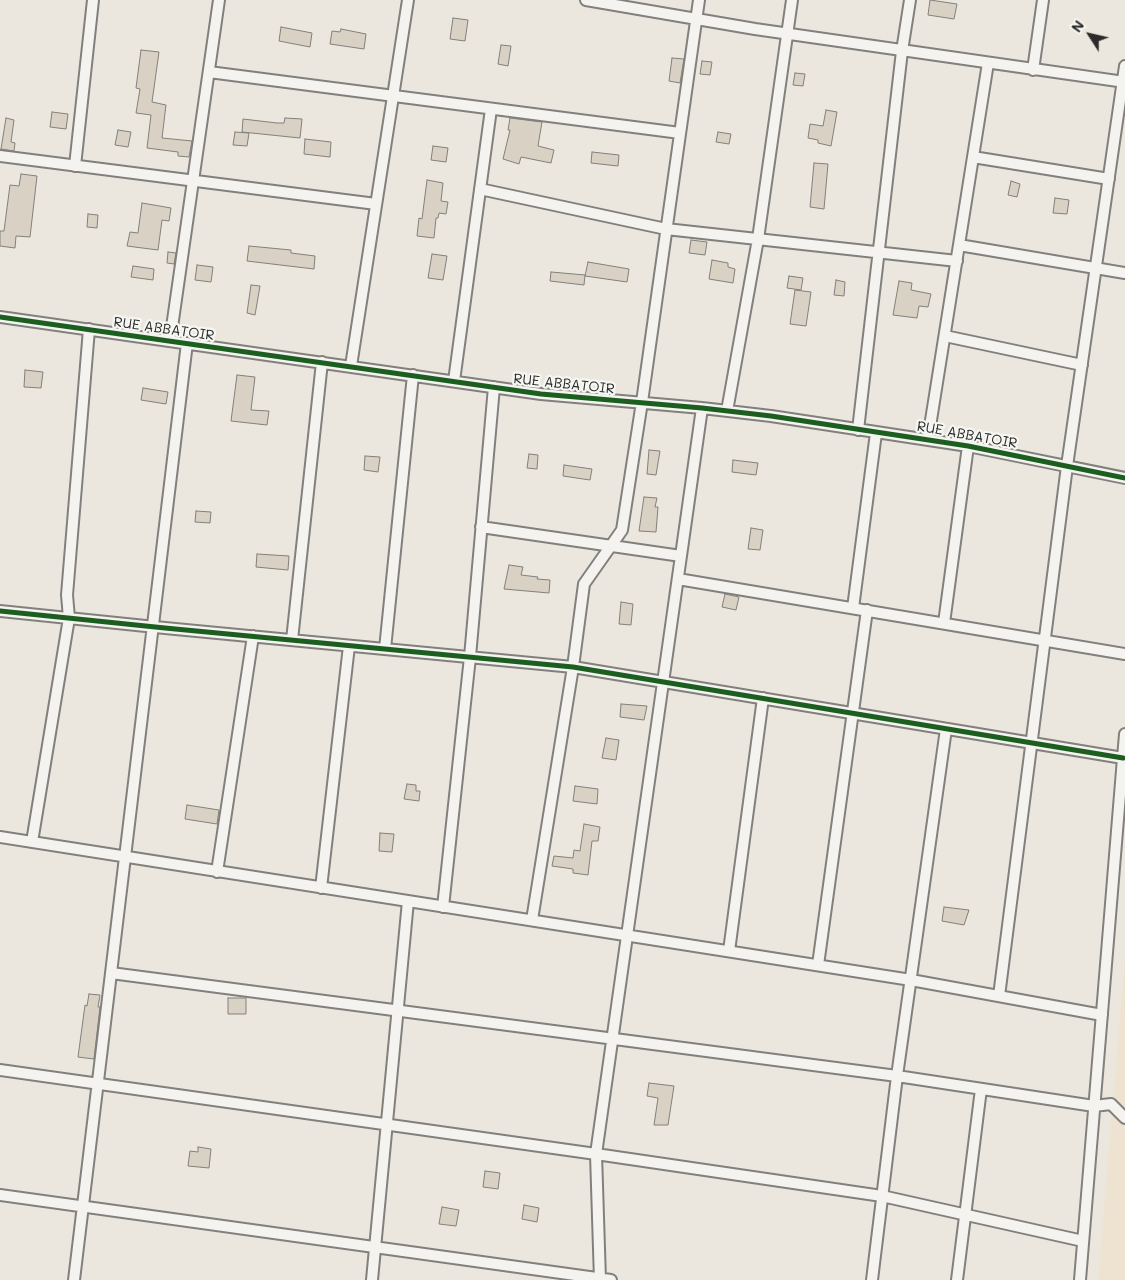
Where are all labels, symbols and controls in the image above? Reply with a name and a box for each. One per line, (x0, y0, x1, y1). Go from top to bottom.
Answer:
north arrow (1065, 10, 1115, 60)
text: N (1066, 16, 1088, 36)
street label: RUE ABBATOIR (113, 314, 215, 344)
street label: RUE ABBATOIR (513, 370, 615, 398)
street label: RUE ABBATOIR (916, 418, 1018, 452)

